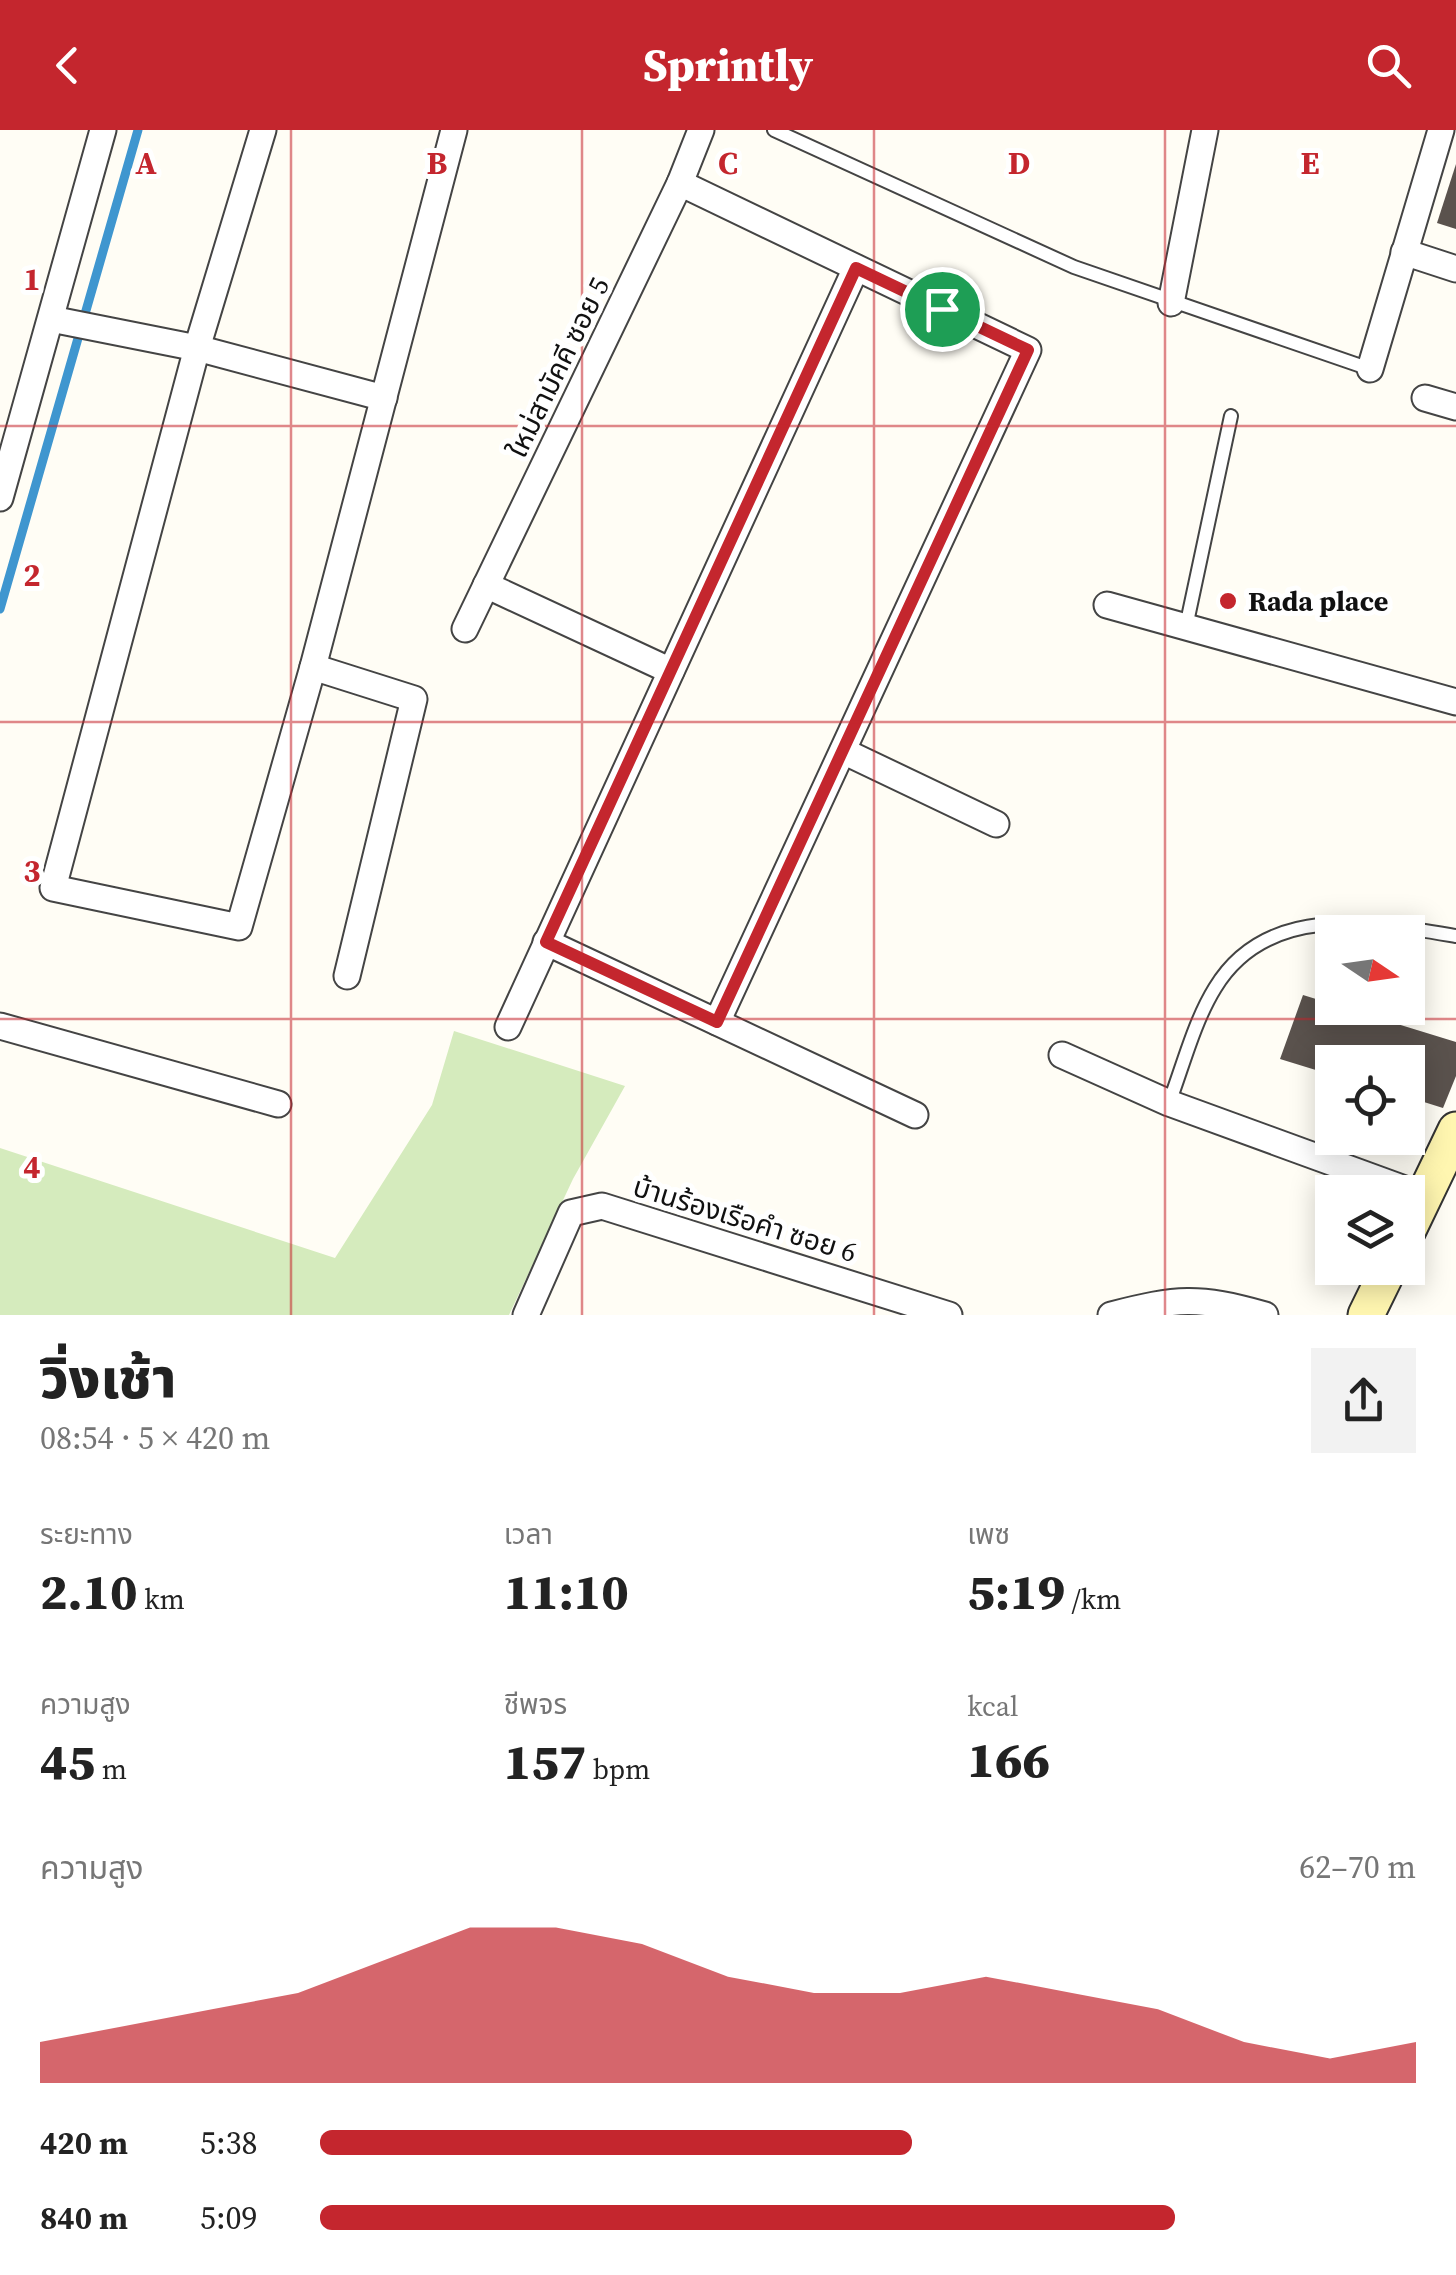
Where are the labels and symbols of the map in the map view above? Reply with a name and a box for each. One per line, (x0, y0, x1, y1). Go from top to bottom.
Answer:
text: A (135, 141, 157, 185)
text: B (427, 141, 448, 185)
text: C (718, 141, 738, 185)
text: D (1008, 141, 1030, 185)
text: E (1300, 141, 1320, 185)
text: 1 (23, 257, 41, 301)
pin (900, 267, 985, 352)
street label: ใหม่สามัคคี ซอย 5 (498, 271, 618, 463)
text: 2 (23, 553, 41, 597)
place label: Rada place (1248, 582, 1388, 620)
marker: Rada place (1217, 590, 1239, 612)
text: 3 (23, 849, 41, 893)
north arrow (1315, 915, 1425, 1025)
text: 4 (23, 1145, 41, 1189)
street label: บ้านร้องเรือคำ ซอย 6 (629, 1167, 861, 1271)

